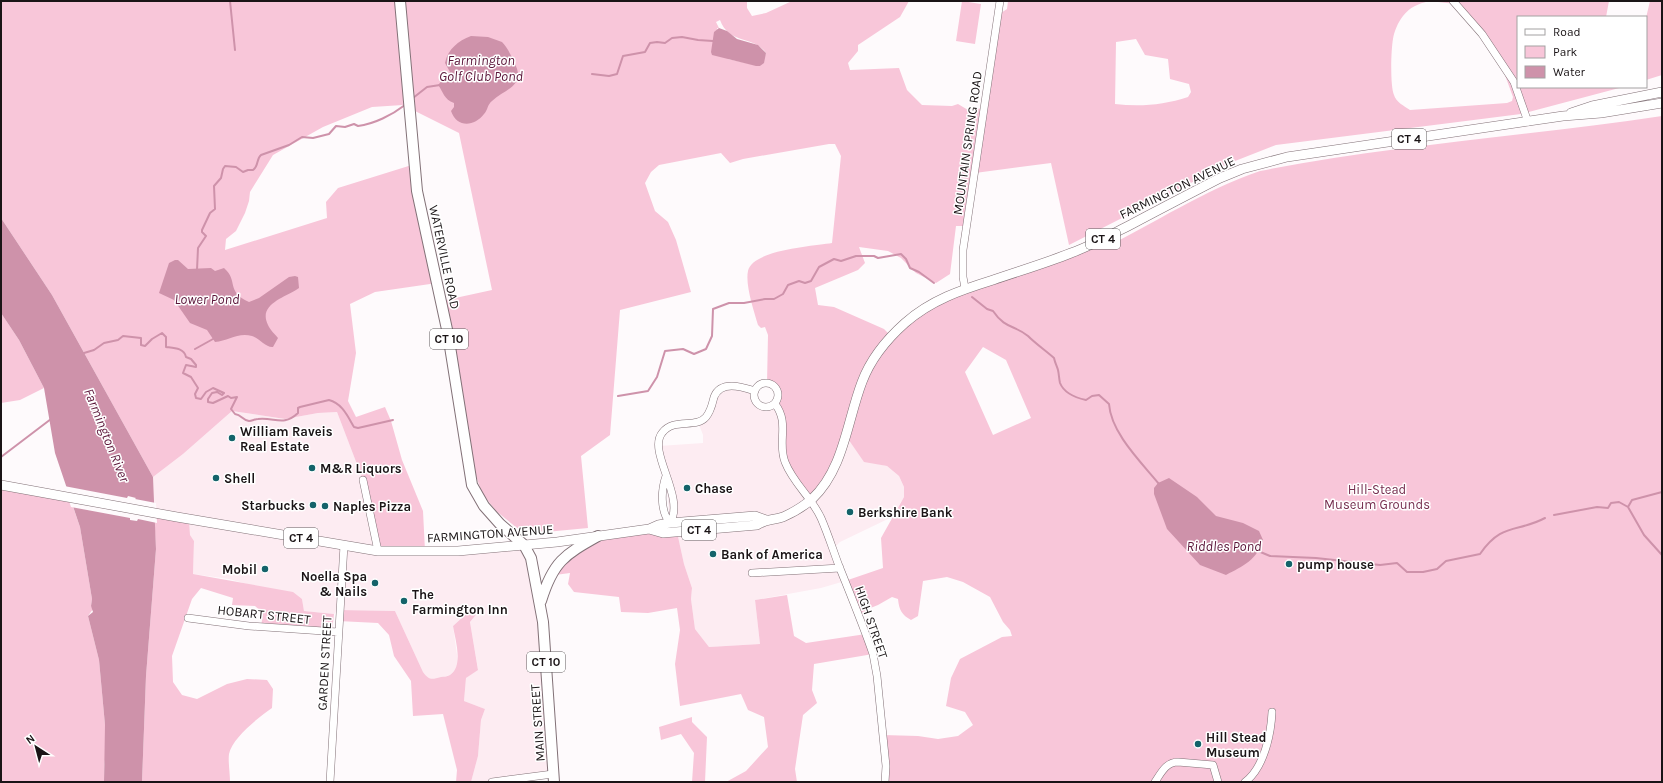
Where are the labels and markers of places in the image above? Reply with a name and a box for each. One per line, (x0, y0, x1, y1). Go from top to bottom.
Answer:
place label: William Raveis Real Estate (240, 424, 333, 454)
marker: William Raveis Real Estate (227, 433, 237, 443)
place label: M&R Liquors (320, 461, 402, 477)
marker: M&R Liquors (307, 463, 317, 473)
place label: Shell (224, 471, 255, 486)
marker: Shell (211, 473, 221, 483)
place label: Chase (695, 481, 733, 496)
marker: Chase (682, 483, 692, 493)
place label: Starbucks (241, 498, 305, 513)
place label: Naples Pizza (333, 499, 411, 514)
marker: Starbucks (308, 500, 318, 510)
marker: Naples Pizza (320, 501, 330, 511)
place label: Berkshire Bank (858, 505, 953, 520)
marker: Berkshire Bank (845, 507, 855, 517)
place label: Bank of America (721, 547, 823, 562)
marker: Bank of America (708, 549, 718, 559)
place label: pump house (1297, 557, 1374, 572)
marker: pump house (1284, 559, 1294, 569)
place label: Mobil (222, 562, 257, 577)
marker: Mobil (260, 564, 270, 574)
place label: Noella Spa & Nails (301, 569, 367, 599)
marker: Noella Spa & Nails (370, 578, 380, 588)
place label: The Farmington Inn (412, 587, 508, 617)
marker: The Farmington Inn (399, 596, 409, 606)
place label: Hill Stead Museum (1206, 730, 1267, 760)
marker: Hill Stead Museum (1193, 739, 1203, 749)

